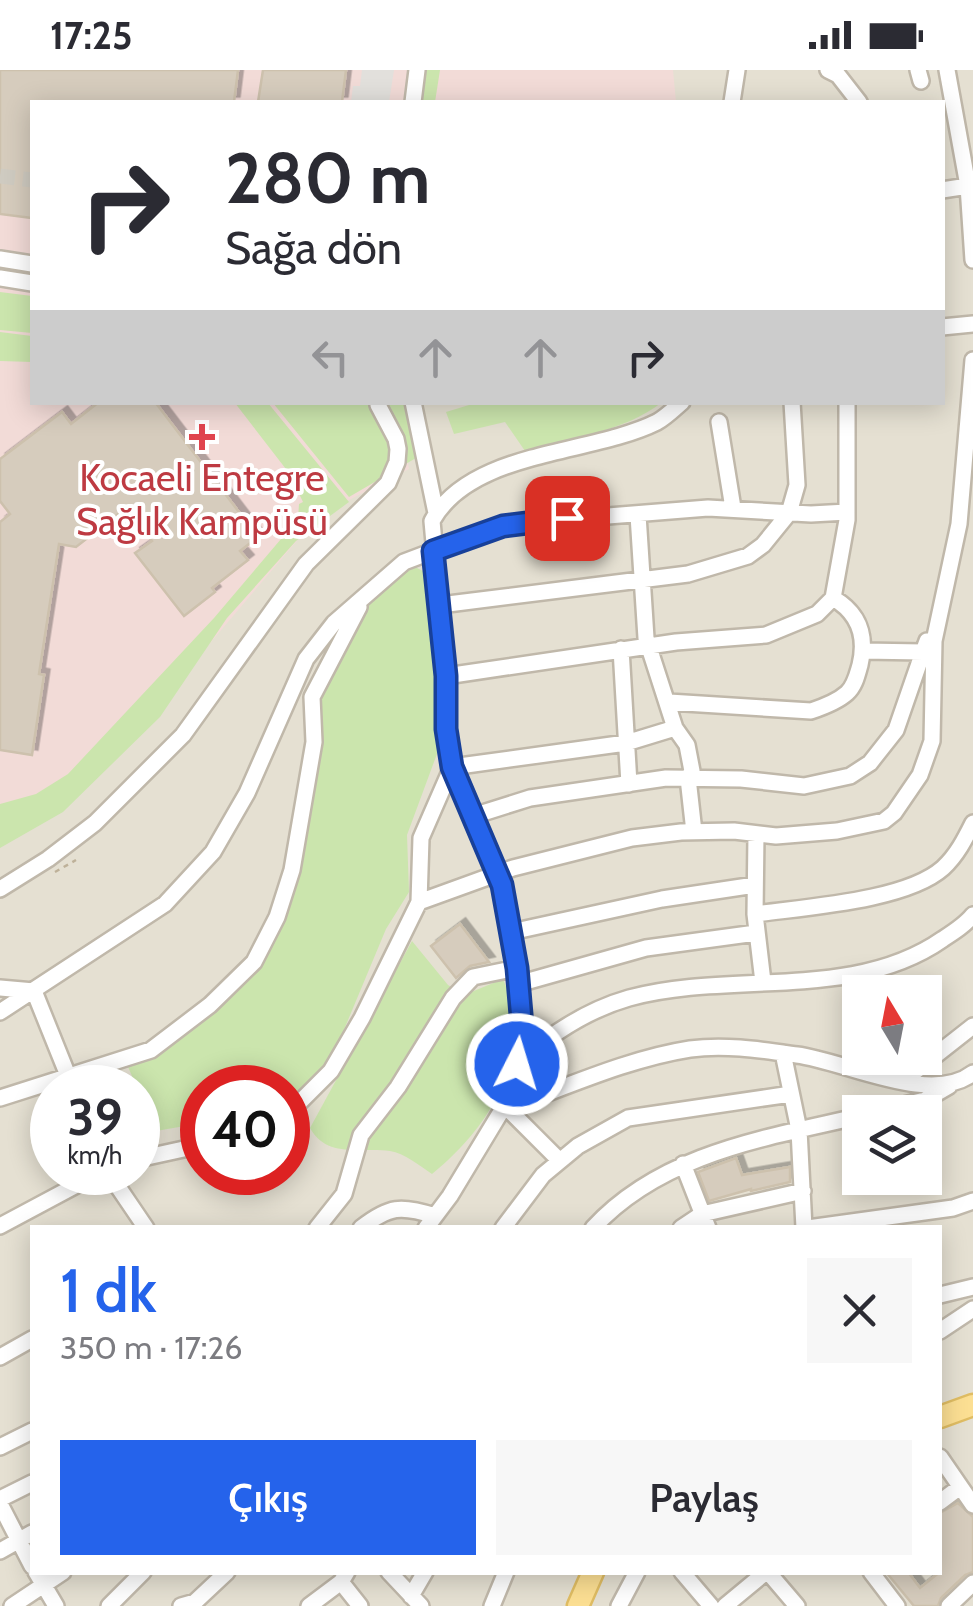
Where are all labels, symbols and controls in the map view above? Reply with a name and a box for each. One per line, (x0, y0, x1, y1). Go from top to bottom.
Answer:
text: 17:25 (50, 12, 132, 59)
text: 280 m (225, 135, 430, 221)
icon: right (60, 140, 190, 270)
text: Sağa dön (225, 221, 402, 275)
icon: left (303, 330, 358, 385)
icon: ahead (408, 330, 463, 385)
icon: ahead (513, 330, 568, 385)
icon: right (618, 330, 673, 385)
marker: Kocaeli Entegre Sağlık Kampüsü (189, 424, 215, 450)
place label: Kocaeli Entegre Sağlık Kampüsü (76, 454, 328, 545)
pin (525, 476, 610, 561)
icon: arrive (540, 491, 595, 546)
north arrow (842, 975, 942, 1075)
map controls (842, 975, 942, 1195)
position arrow (465, 1012, 569, 1116)
speed limit sign: 40 (180, 1065, 310, 1195)
text: 39 (67, 1087, 123, 1148)
button: layers (842, 1095, 942, 1195)
text: km/h (68, 1140, 122, 1170)
text: 1 dk (60, 1254, 157, 1327)
button: close (807, 1258, 912, 1363)
text: 350 m · 17:26 (60, 1328, 242, 1367)
button: Çıkış (60, 1440, 476, 1555)
button: Paylaş (496, 1440, 912, 1555)

